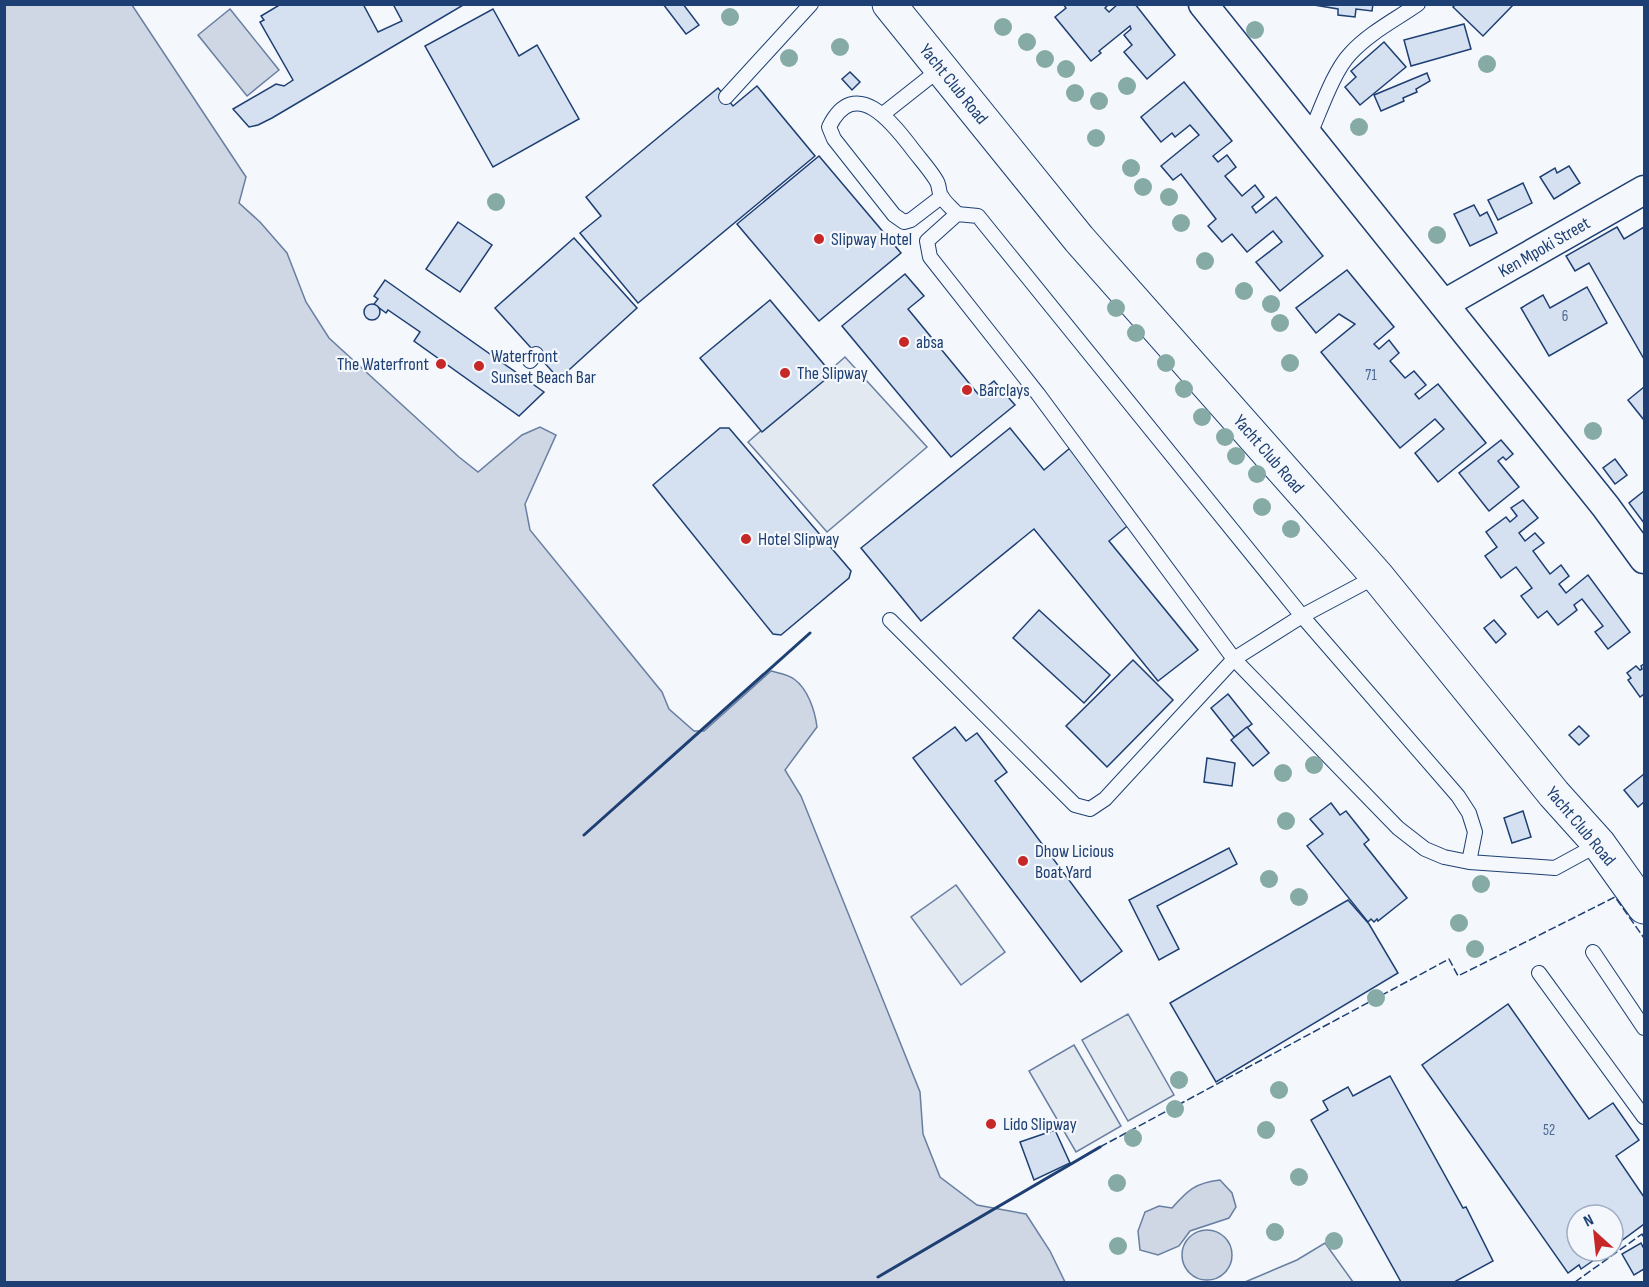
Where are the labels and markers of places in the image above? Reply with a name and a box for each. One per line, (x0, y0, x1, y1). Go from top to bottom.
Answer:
place label: Slipway Hotel (831, 229, 912, 250)
marker: Slipway Hotel (812, 232, 826, 246)
place label: absa (916, 332, 944, 353)
marker: absa (897, 335, 911, 349)
place label: Waterfront Sunset Beach Bar (491, 346, 596, 388)
place label: The Waterfront (337, 354, 430, 375)
marker: The Waterfront (434, 357, 448, 371)
marker: Waterfront Sunset Beach Bar (472, 359, 486, 373)
place label: The Slipway (797, 363, 868, 384)
marker: The Slipway (778, 366, 792, 380)
place label: Barclays (979, 380, 1030, 401)
marker: Barclays (960, 383, 974, 397)
place label: Hotel Slipway (758, 529, 839, 550)
marker: Hotel Slipway (739, 532, 753, 546)
place label: Dhow Licious Boat Yard (1035, 841, 1114, 883)
marker: Dhow Licious Boat Yard (1016, 854, 1030, 868)
place label: Lido Slipway (1003, 1114, 1077, 1135)
marker: Lido Slipway (984, 1117, 998, 1131)

